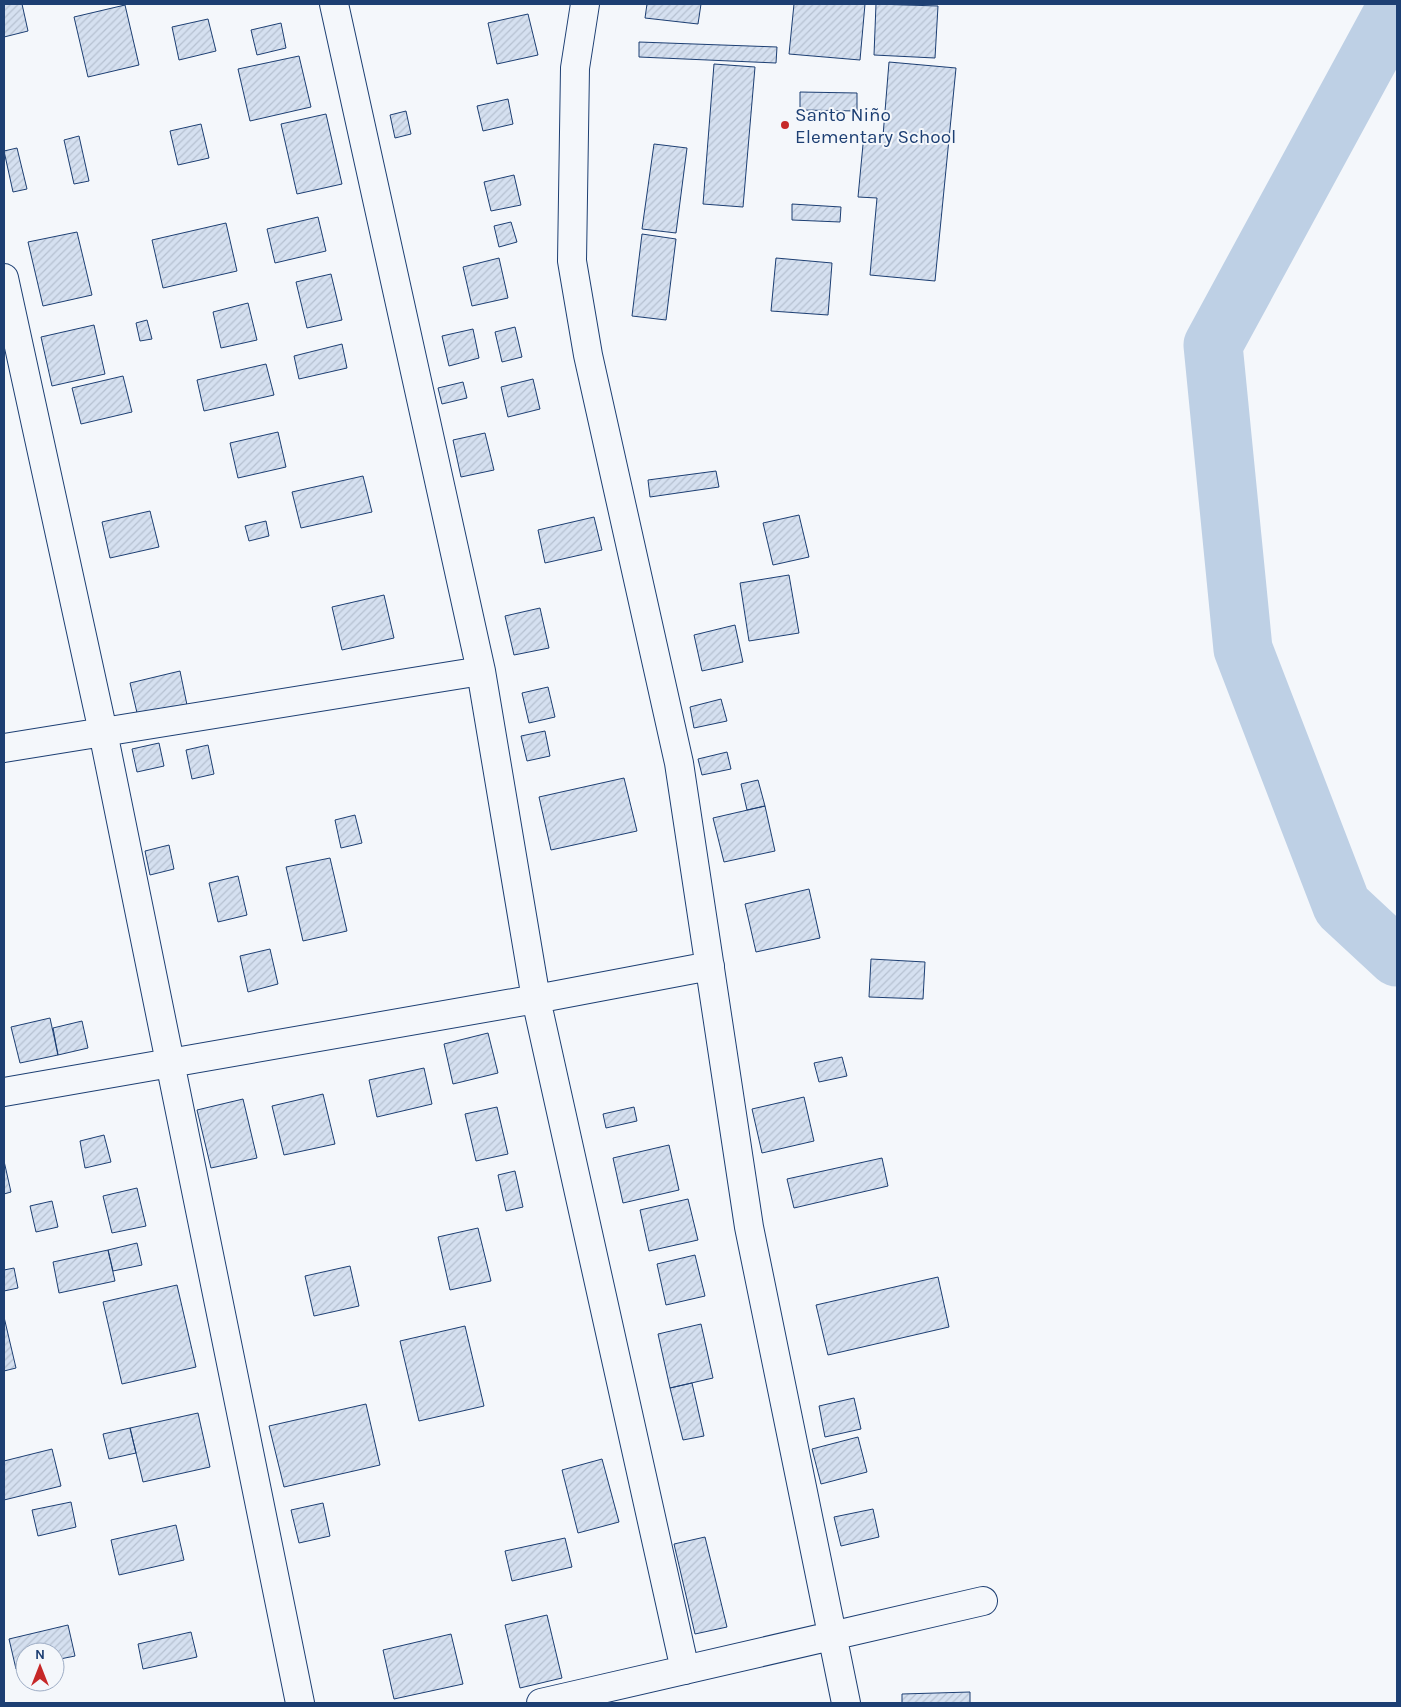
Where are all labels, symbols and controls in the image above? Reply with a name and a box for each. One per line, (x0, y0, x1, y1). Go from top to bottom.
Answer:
place label: Santo Niño Elementary School (795, 104, 956, 148)
marker: Santo Niño Elementary School (779, 119, 791, 131)
north arrow (15, 1642, 65, 1692)
text: N (35, 1646, 45, 1663)

